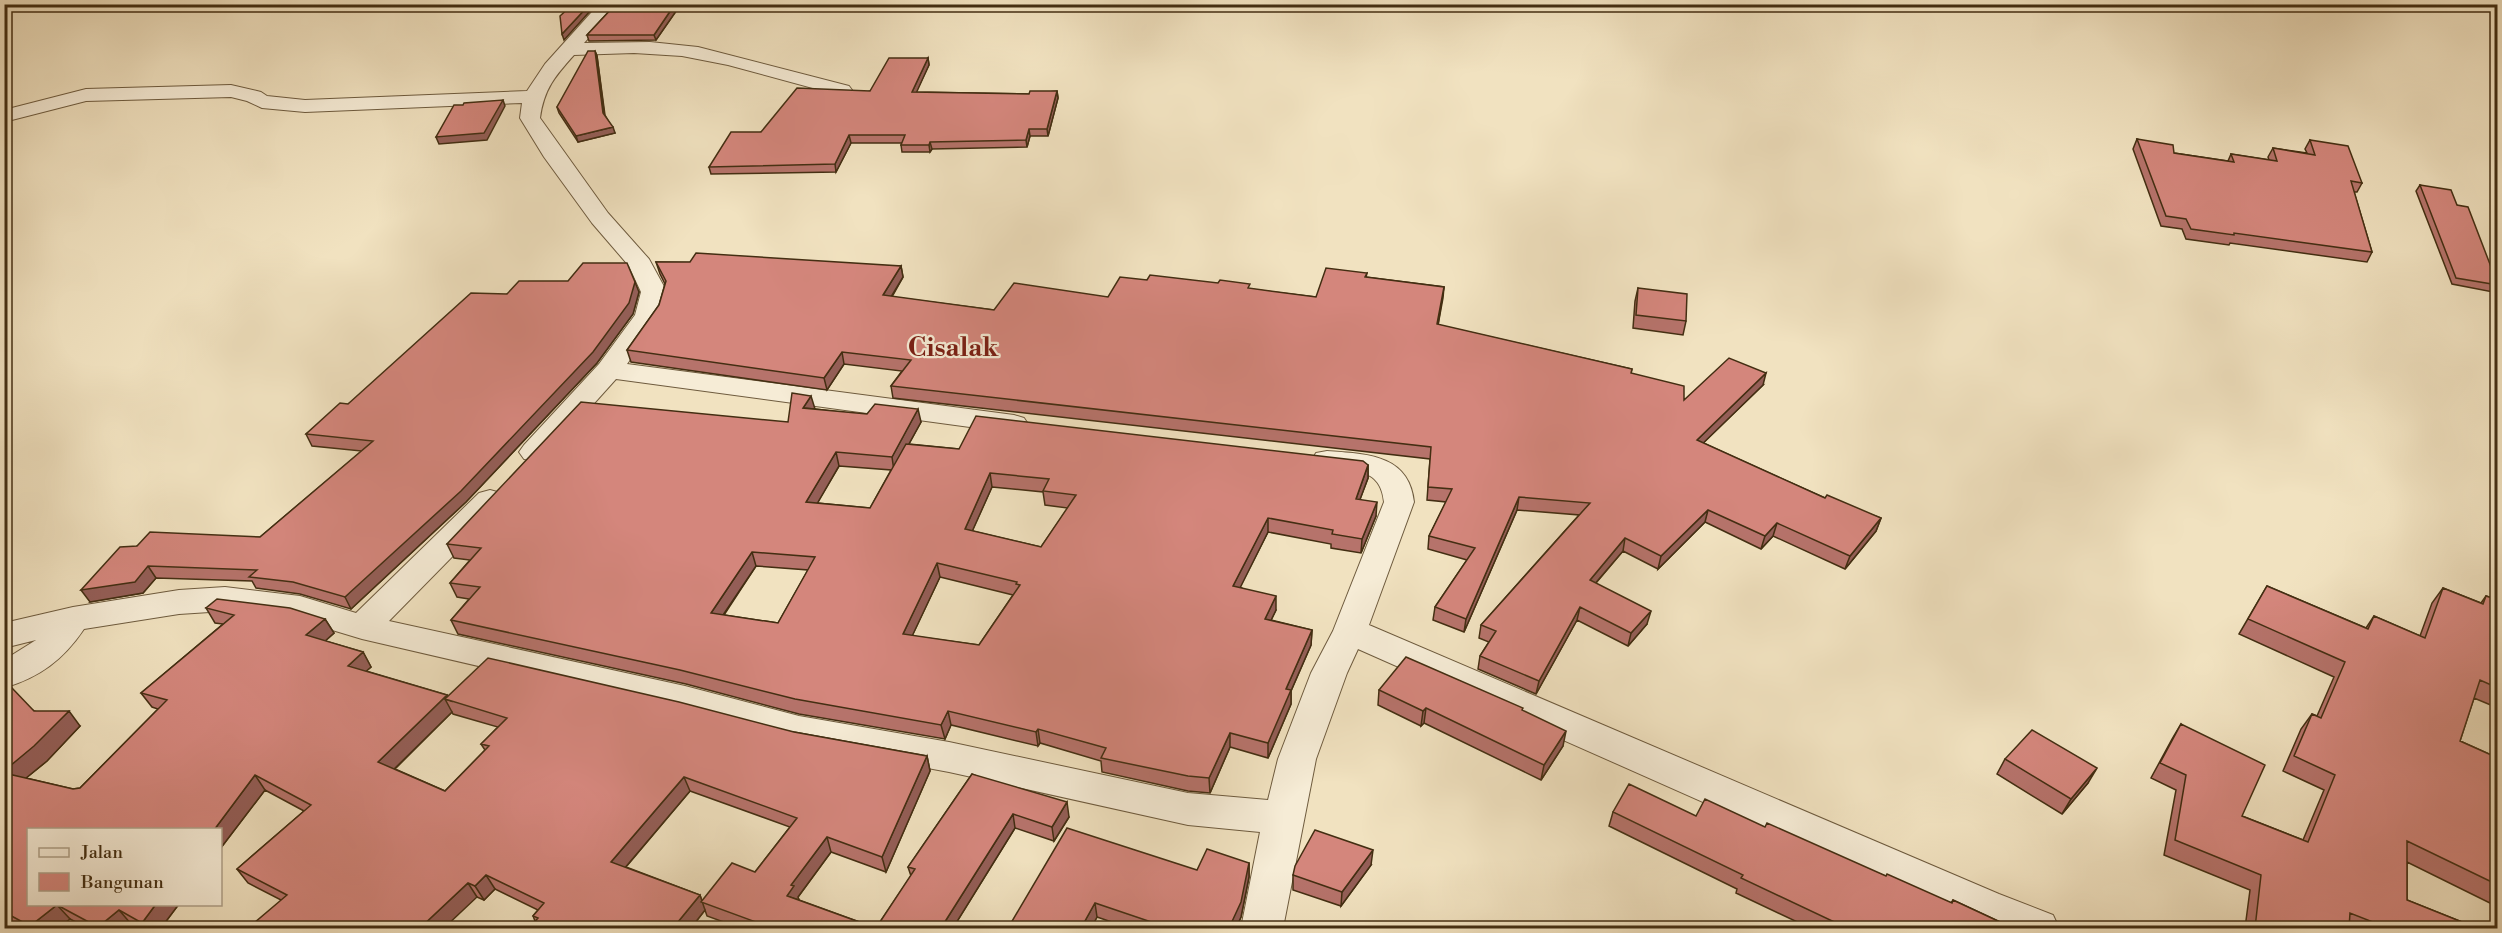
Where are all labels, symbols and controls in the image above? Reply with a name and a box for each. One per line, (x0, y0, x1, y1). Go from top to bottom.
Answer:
district label: Cisalak (908, 332, 999, 364)
legend (27, 828, 222, 906)
text: Jalan (80, 841, 123, 864)
text: Bangunan (80, 871, 164, 894)

